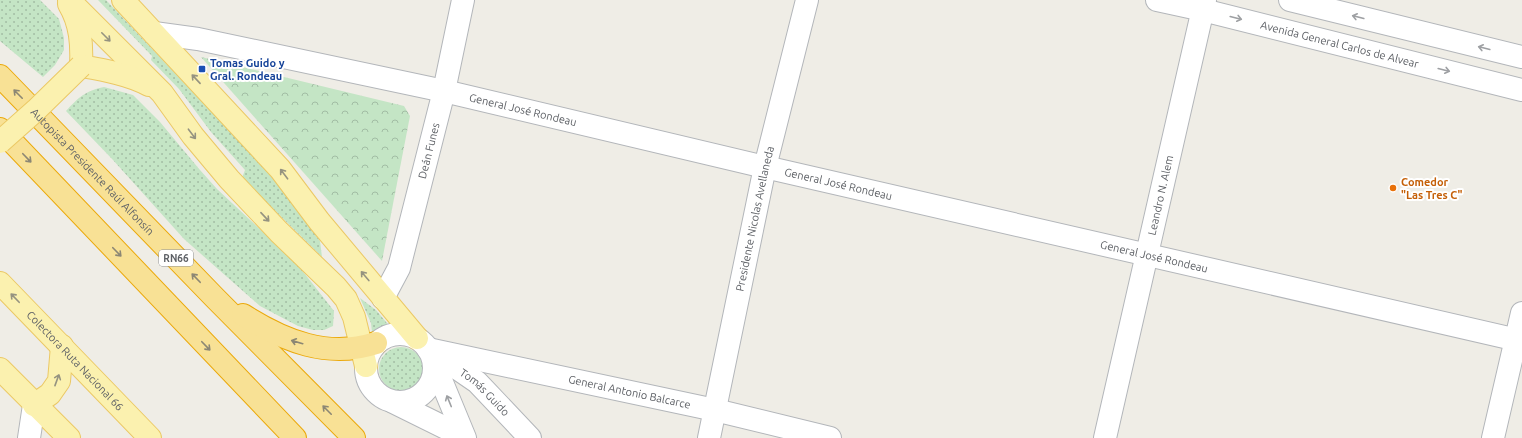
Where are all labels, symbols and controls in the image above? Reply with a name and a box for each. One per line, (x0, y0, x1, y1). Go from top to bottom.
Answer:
one-way arrow (1352, 13, 1365, 20)
one-way arrow (1229, 15, 1242, 23)
street label: Avenida General Carlos de Alvear (1259, 19, 1421, 70)
one-way arrow (101, 32, 111, 42)
one-way arrow (1478, 44, 1491, 51)
place label: Tomas Guido y Gral. Rondeau (210, 57, 285, 82)
marker: Tomas Guido y Gral. Rondeau (197, 64, 207, 74)
one-way arrow (1437, 67, 1450, 75)
one-way arrow (192, 74, 201, 84)
one-way arrow (13, 89, 23, 99)
street label: General José Rondeau (468, 91, 578, 128)
street label: Autopista Presidente Raúl Alfonsín (29, 106, 156, 237)
street label: Deán Funes (416, 121, 442, 180)
one-way arrow (188, 129, 196, 140)
street label: Presidente Nicolas Avellaneda (733, 145, 776, 292)
one-way arrow (22, 153, 32, 163)
street label: Leandro N. Alem (1145, 154, 1175, 237)
street label: General José Rondeau (783, 166, 893, 202)
one-way arrow (280, 169, 288, 180)
place label: Comedor "Las Tres C" (1401, 176, 1462, 201)
marker: Comedor "Las Tres C" (1388, 183, 1398, 193)
one-way arrow (260, 212, 269, 222)
street label: General José Rondeau (1099, 238, 1209, 275)
one-way arrow (112, 247, 122, 257)
road number: RN66 (159, 250, 193, 266)
one-way arrow (360, 271, 369, 281)
one-way arrow (191, 273, 201, 283)
one-way arrow (10, 293, 20, 303)
street label: Colectora Ruta Nacional 66 (24, 308, 126, 413)
one-way arrow (290, 338, 303, 345)
one-way arrow (202, 341, 211, 351)
street label: Tomás Guido (458, 366, 512, 418)
street label: General Antonio Balcarce (567, 373, 692, 411)
one-way arrow (54, 375, 62, 387)
one-way arrow (445, 395, 453, 407)
one-way arrow (322, 405, 332, 415)

